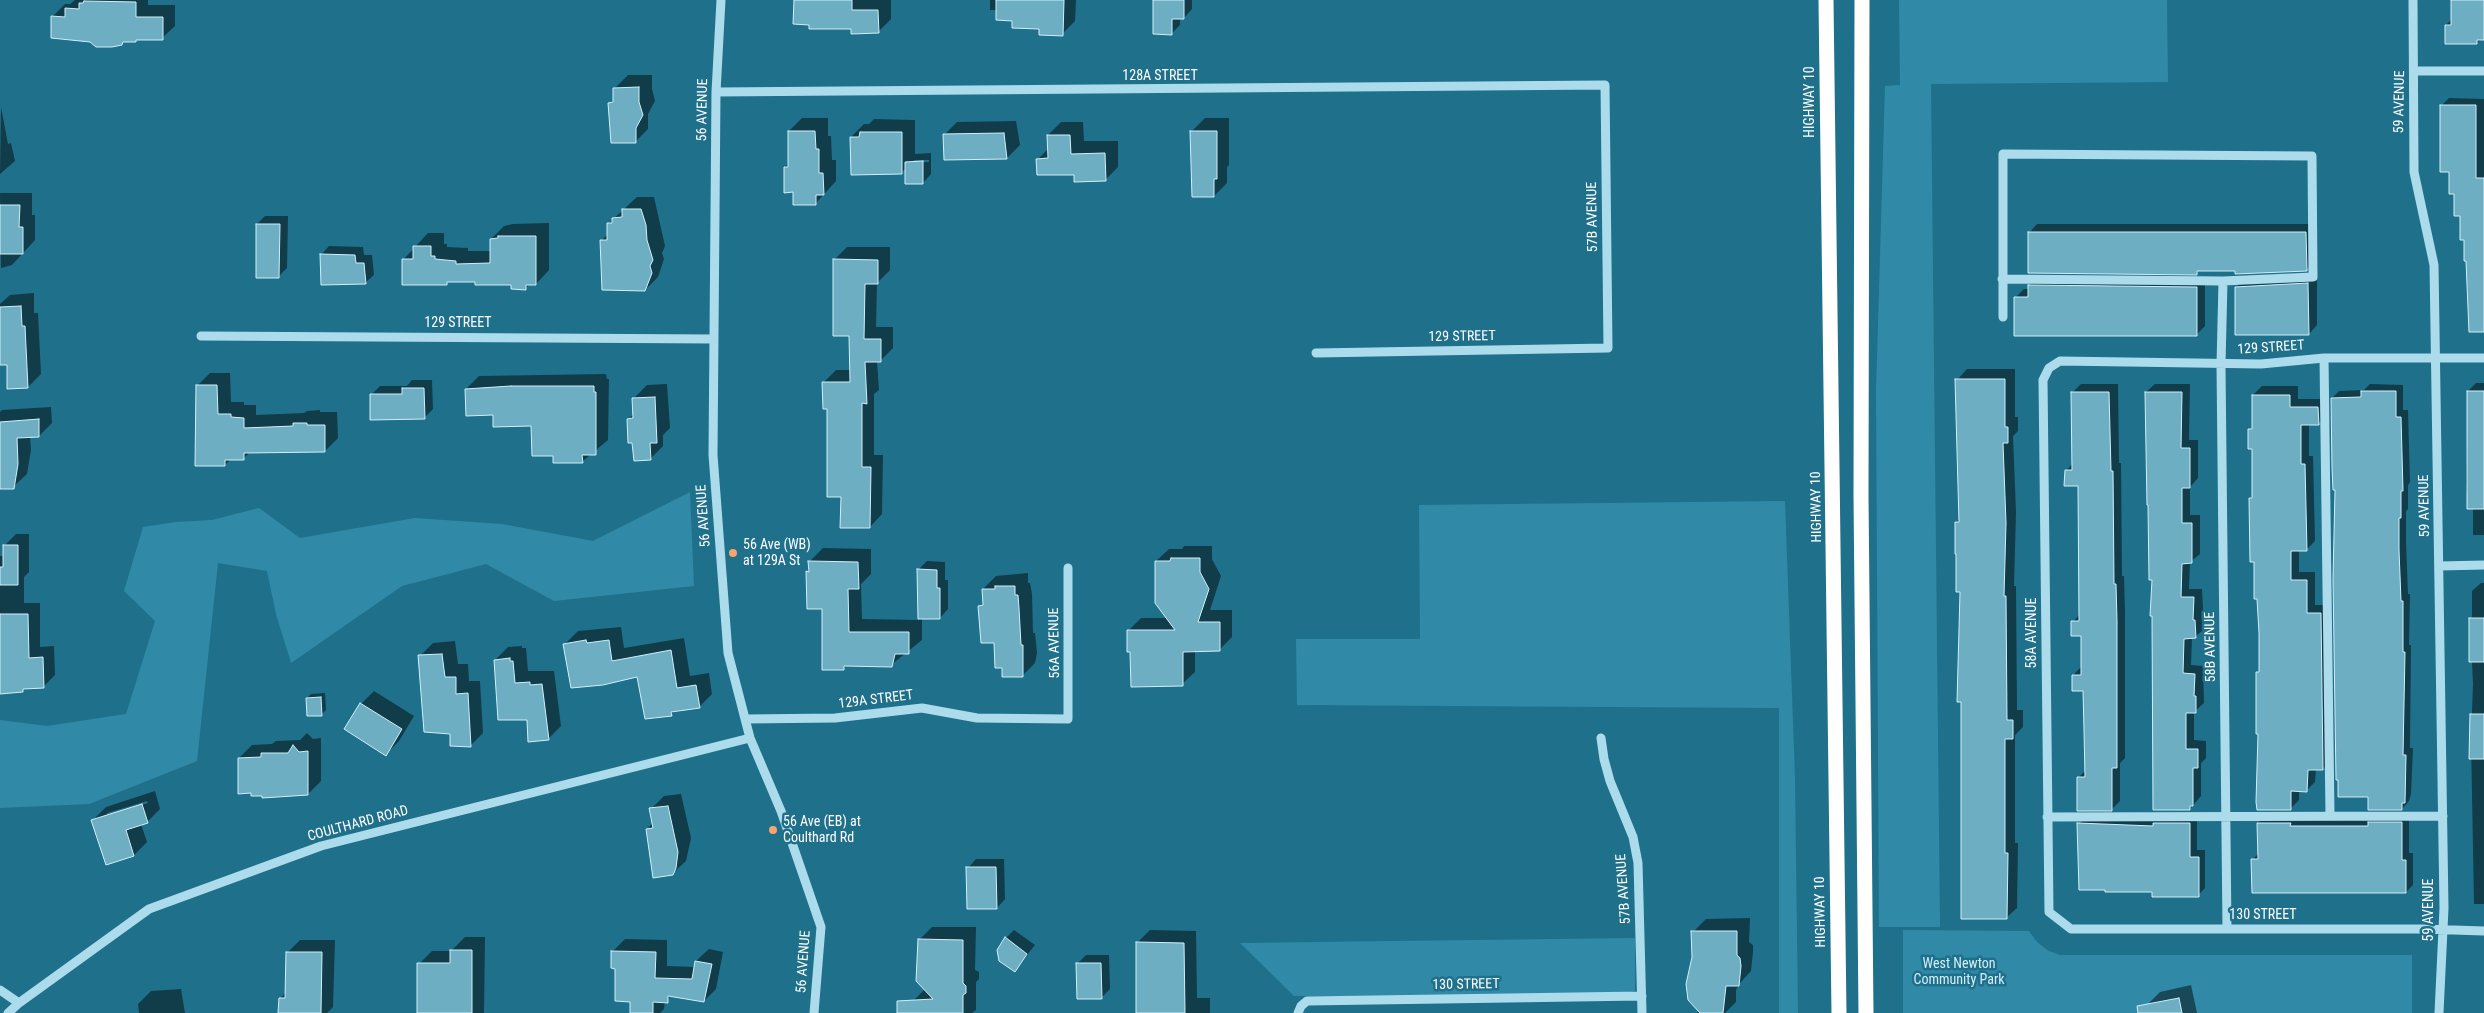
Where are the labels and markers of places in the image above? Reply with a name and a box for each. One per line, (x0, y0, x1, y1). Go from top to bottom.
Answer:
place label: 56 Ave (WB) at 129A St (743, 537, 811, 570)
marker: 56 Ave (WB) at 129A St (727, 547, 739, 559)
place label: 56 Ave (EB) at Coulthard Rd (783, 814, 861, 846)
marker: 56 Ave (EB) at Coulthard Rd (767, 824, 779, 836)

